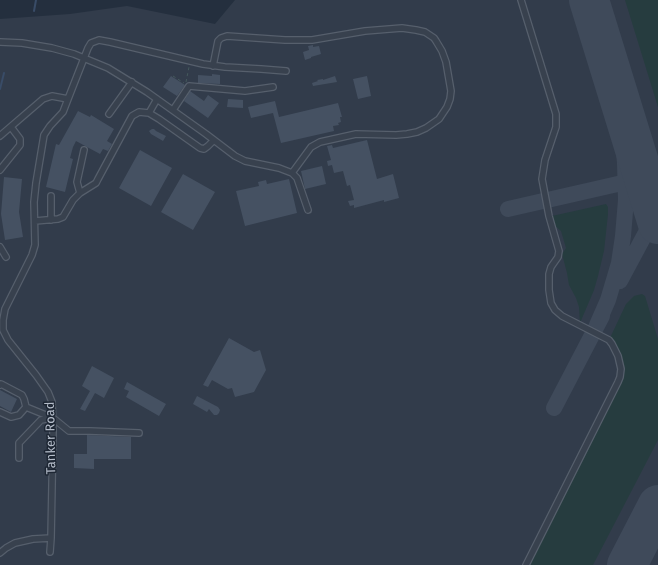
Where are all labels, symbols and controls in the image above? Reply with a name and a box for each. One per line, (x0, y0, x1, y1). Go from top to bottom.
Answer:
street label: Tanker Road (43, 401, 59, 475)

